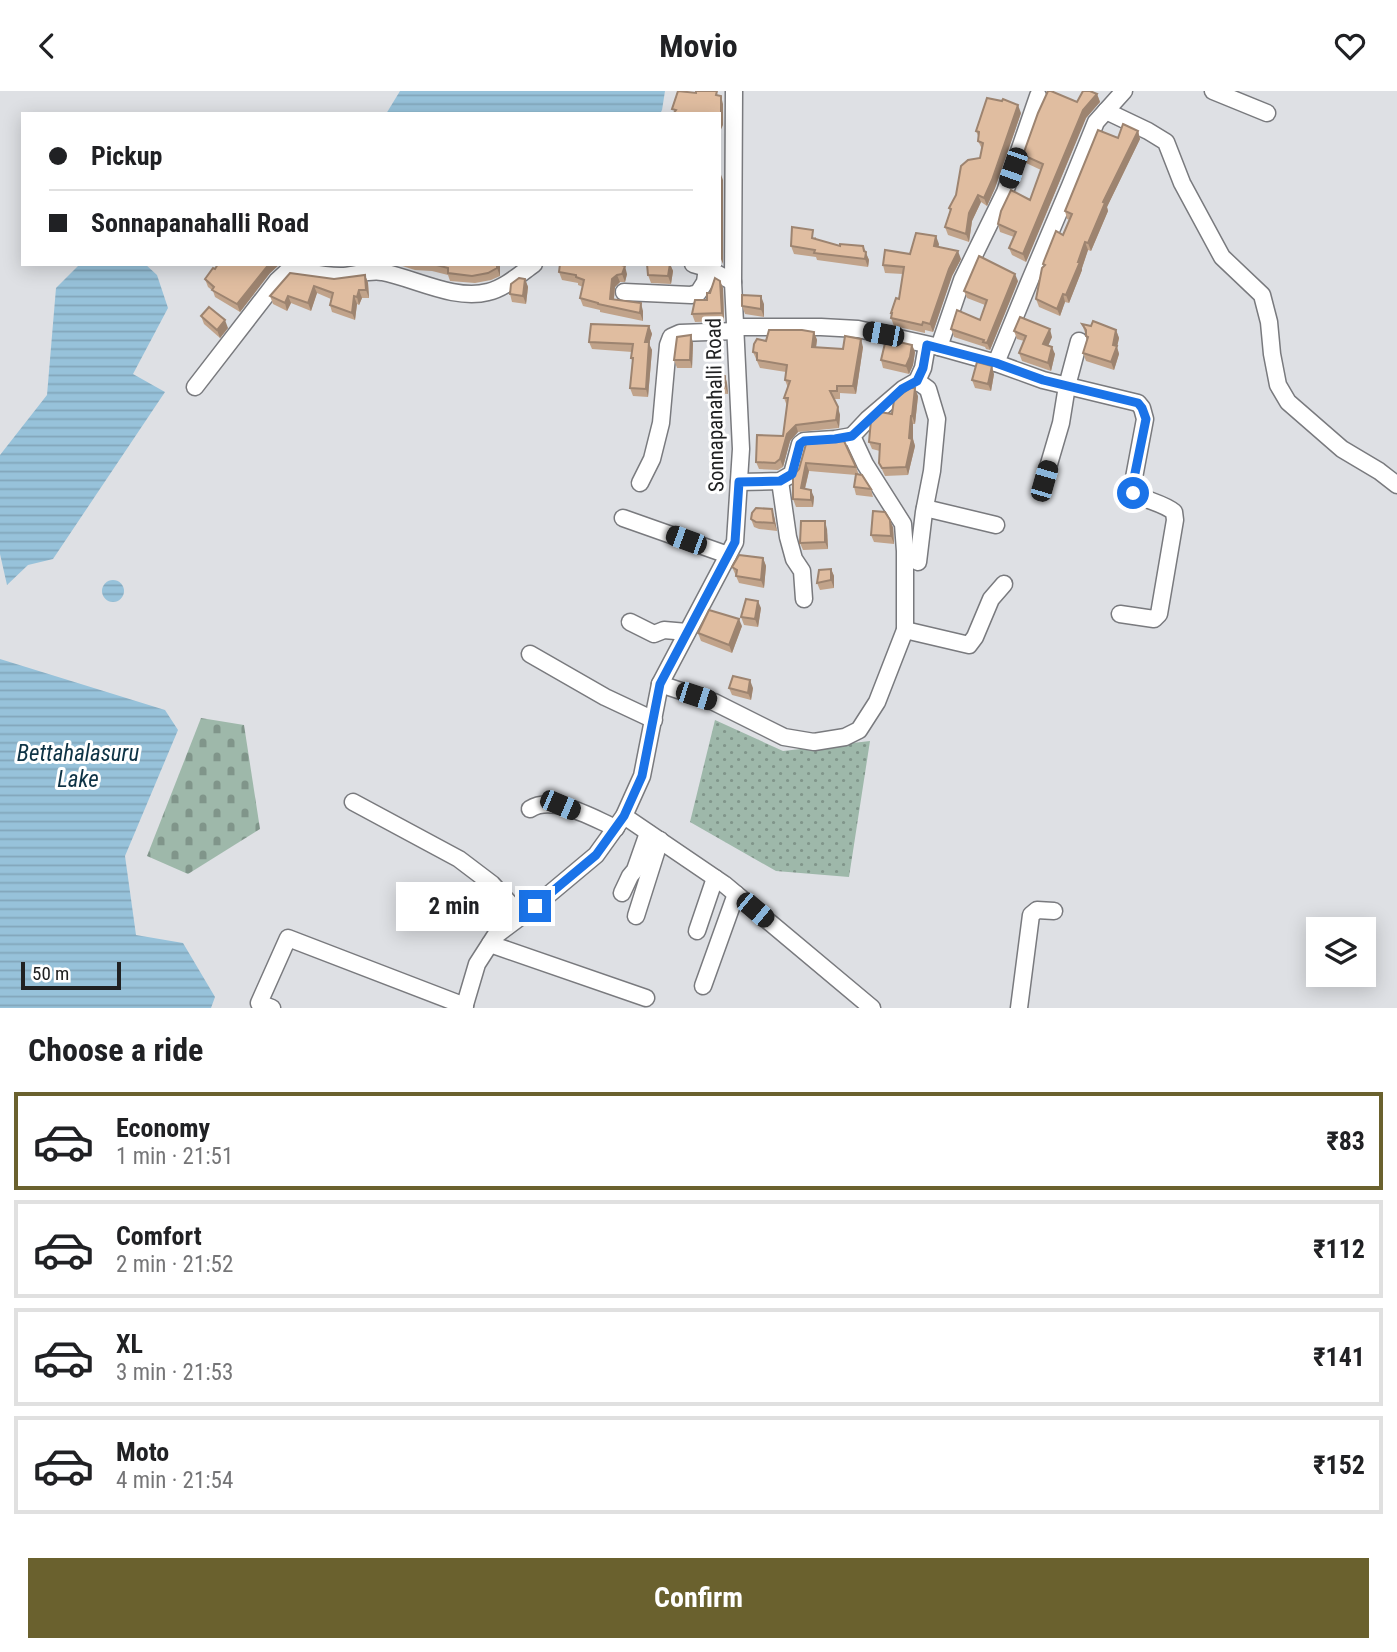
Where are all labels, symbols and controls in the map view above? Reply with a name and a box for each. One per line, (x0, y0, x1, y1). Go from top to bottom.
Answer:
icon: back (28, 27, 66, 65)
text: Movio (659, 27, 738, 65)
icon: heart (1331, 27, 1369, 65)
text: Pickup (91, 141, 162, 171)
car (997, 145, 1030, 191)
text: Sonnapanahalli Road (91, 208, 309, 238)
street label: Sonnapanahalli Road (701, 318, 729, 492)
car (861, 320, 906, 348)
car (1029, 458, 1060, 504)
route start (1117, 477, 1149, 509)
car (663, 523, 710, 557)
car (673, 680, 720, 712)
water label: Bettahalasuru Lake (17, 740, 139, 793)
car (537, 787, 584, 823)
callout: 2 min (395, 881, 510, 931)
car (733, 888, 778, 932)
route end (519, 890, 551, 922)
text: 2 min (428, 893, 480, 920)
map controls (1306, 917, 1376, 987)
button: layers (1306, 917, 1376, 987)
scale bar (21, 959, 121, 991)
text: 50 m (32, 962, 69, 985)
text: Choose a ride (28, 1031, 203, 1069)
icon: car (32, 1110, 95, 1173)
text: Economy (116, 1113, 210, 1143)
text: ₹83 (1326, 1126, 1365, 1156)
text: 1 min · 21:51 (116, 1143, 233, 1170)
icon: car (32, 1218, 95, 1281)
text: Comfort (116, 1221, 202, 1251)
text: ₹112 (1313, 1234, 1365, 1264)
text: 2 min · 21:52 (116, 1251, 233, 1278)
icon: car (32, 1326, 95, 1389)
text: XL (116, 1329, 143, 1359)
text: ₹141 (1313, 1342, 1365, 1372)
text: 3 min · 21:53 (116, 1359, 233, 1386)
icon: car (32, 1434, 95, 1497)
text: Moto (116, 1437, 169, 1467)
text: ₹152 (1313, 1450, 1365, 1480)
text: 4 min · 21:54 (116, 1467, 233, 1494)
button: Confirm (28, 1558, 1369, 1638)

